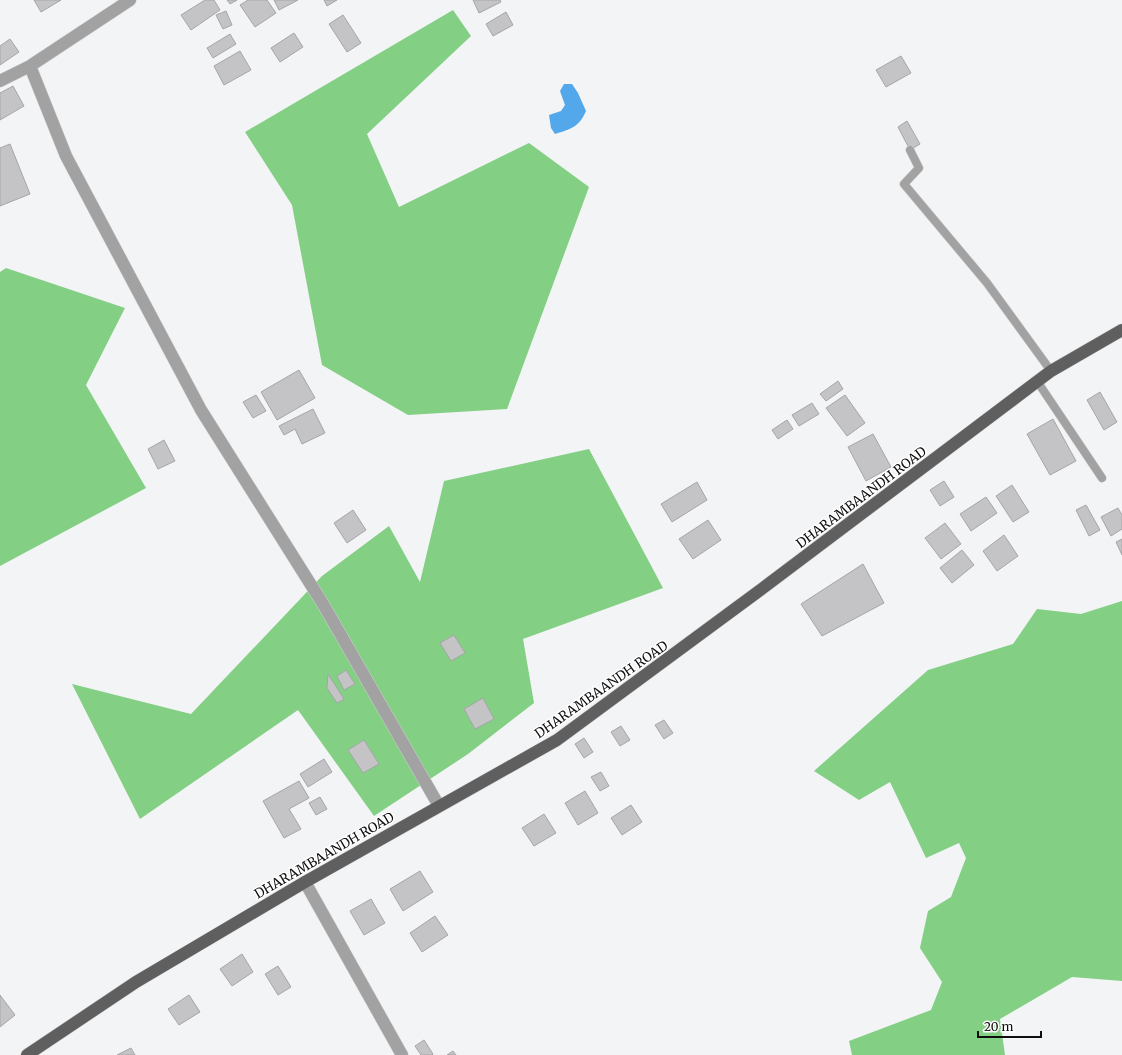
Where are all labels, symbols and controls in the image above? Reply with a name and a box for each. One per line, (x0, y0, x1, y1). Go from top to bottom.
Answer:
street label: DHARAMBAANDH ROAD (793, 443, 930, 552)
street label: DHARAMBAANDH ROAD (531, 637, 671, 742)
street label: DHARAMBAANDH ROAD (251, 808, 397, 903)
scale bar (978, 1013, 1041, 1039)
text: 20 m (984, 1019, 1013, 1034)

